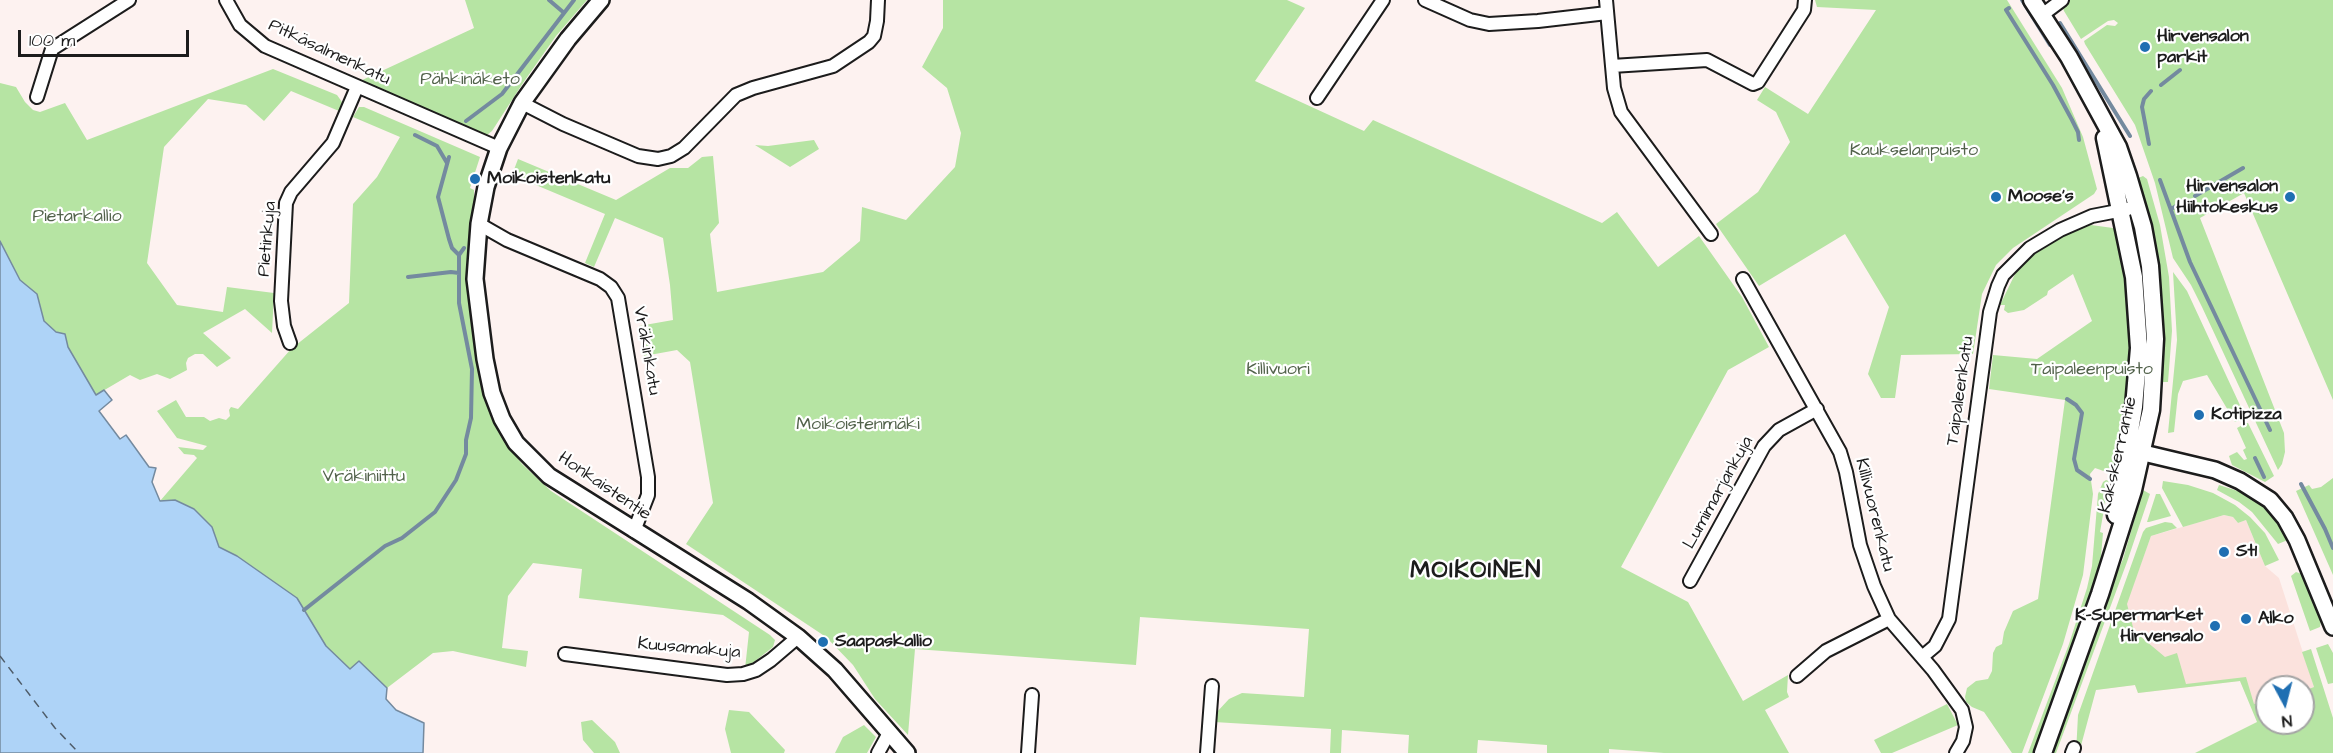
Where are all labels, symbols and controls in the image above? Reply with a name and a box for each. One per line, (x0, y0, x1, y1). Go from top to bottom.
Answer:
street label: Pitkäsalmenkatu (265, 15, 393, 91)
scale bar (21, 18, 192, 56)
place label: Hirvensalon parkit (2157, 26, 2249, 68)
text: 100 m (29, 28, 75, 53)
marker: Hirvensalon parkit (2138, 40, 2152, 54)
park label: Pähkinäketo (420, 69, 520, 91)
park label: Kaukselanpuisto (1850, 140, 1978, 162)
place label: Moikoistenkatu (487, 168, 610, 190)
marker: Moikoistenkatu (468, 172, 482, 186)
place label: Hirvensalon Hiihtokeskus (2176, 176, 2278, 219)
place label: Moose's (2008, 186, 2074, 208)
marker: Moose's (1989, 190, 2003, 204)
marker: Hirvensalon Hiihtokeskus (2283, 190, 2297, 204)
street label: Pietinkuja (254, 200, 282, 278)
park label: Pietarkallio (32, 206, 122, 228)
street label: Vräkinkatu (628, 305, 664, 397)
street label: Taipaleenkatu (1943, 335, 1979, 447)
park label: Killivuori (1246, 359, 1310, 381)
park label: Taipaleenpuisto (2031, 359, 2153, 381)
street label: Kakskerrantie (2095, 395, 2143, 515)
place label: Kotipizza (2211, 404, 2282, 426)
marker: Kotipizza (2192, 408, 2206, 422)
park label: Moikoistenmäki (796, 414, 920, 436)
street label: Lumimarjankuja (1679, 433, 1759, 553)
street label: Honkaistentie (553, 448, 655, 526)
street label: Killivuorenkatu (1850, 456, 1898, 574)
park label: Vräkiniittu (323, 466, 405, 488)
place label: St1 (2236, 541, 2257, 563)
marker: St1 (2217, 545, 2231, 559)
district label: MOIKOINEN (1410, 558, 1542, 586)
place label: K-Supermarket Hirvensalo (2075, 605, 2203, 648)
place label: Alko (2258, 608, 2294, 630)
marker: Alko (2239, 612, 2253, 626)
marker: K-Supermarket Hirvensalo (2208, 619, 2222, 633)
place label: Saapaskallio (835, 631, 932, 653)
street label: Kuusamakuja (637, 634, 741, 664)
marker: Saapaskallio (816, 635, 830, 649)
north arrow (2255, 675, 2315, 735)
text: N (2281, 709, 2293, 732)

